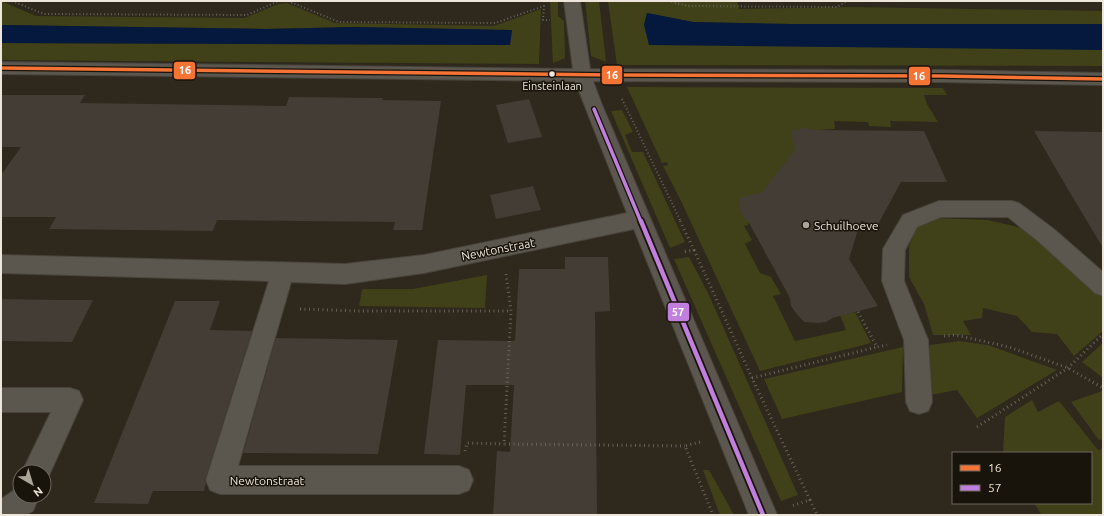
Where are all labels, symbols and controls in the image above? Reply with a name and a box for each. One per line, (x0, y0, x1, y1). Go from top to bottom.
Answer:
line badge: 16 (173, 61, 196, 80)
text: 16 (179, 64, 191, 76)
line badge: 16 (601, 65, 623, 85)
line badge: 16 (908, 66, 931, 86)
marker: Einsteinlaan (547, 69, 557, 79)
text: 16 (606, 69, 618, 81)
text: 16 (913, 70, 925, 82)
place label: Einsteinlaan (522, 80, 582, 92)
place label: Schuilhoeve (814, 219, 879, 232)
marker: Schuilhoeve (801, 220, 811, 230)
street label: Newtonstraat (460, 235, 536, 262)
line badge: 57 (667, 302, 690, 322)
text: 57 (672, 306, 684, 318)
legend (952, 452, 1092, 504)
text: 16 (988, 461, 1002, 474)
north arrow (12, 464, 52, 504)
street label: Newtonstraat (230, 474, 305, 487)
text: 57 (988, 481, 1002, 494)
text: N (31, 485, 45, 499)

